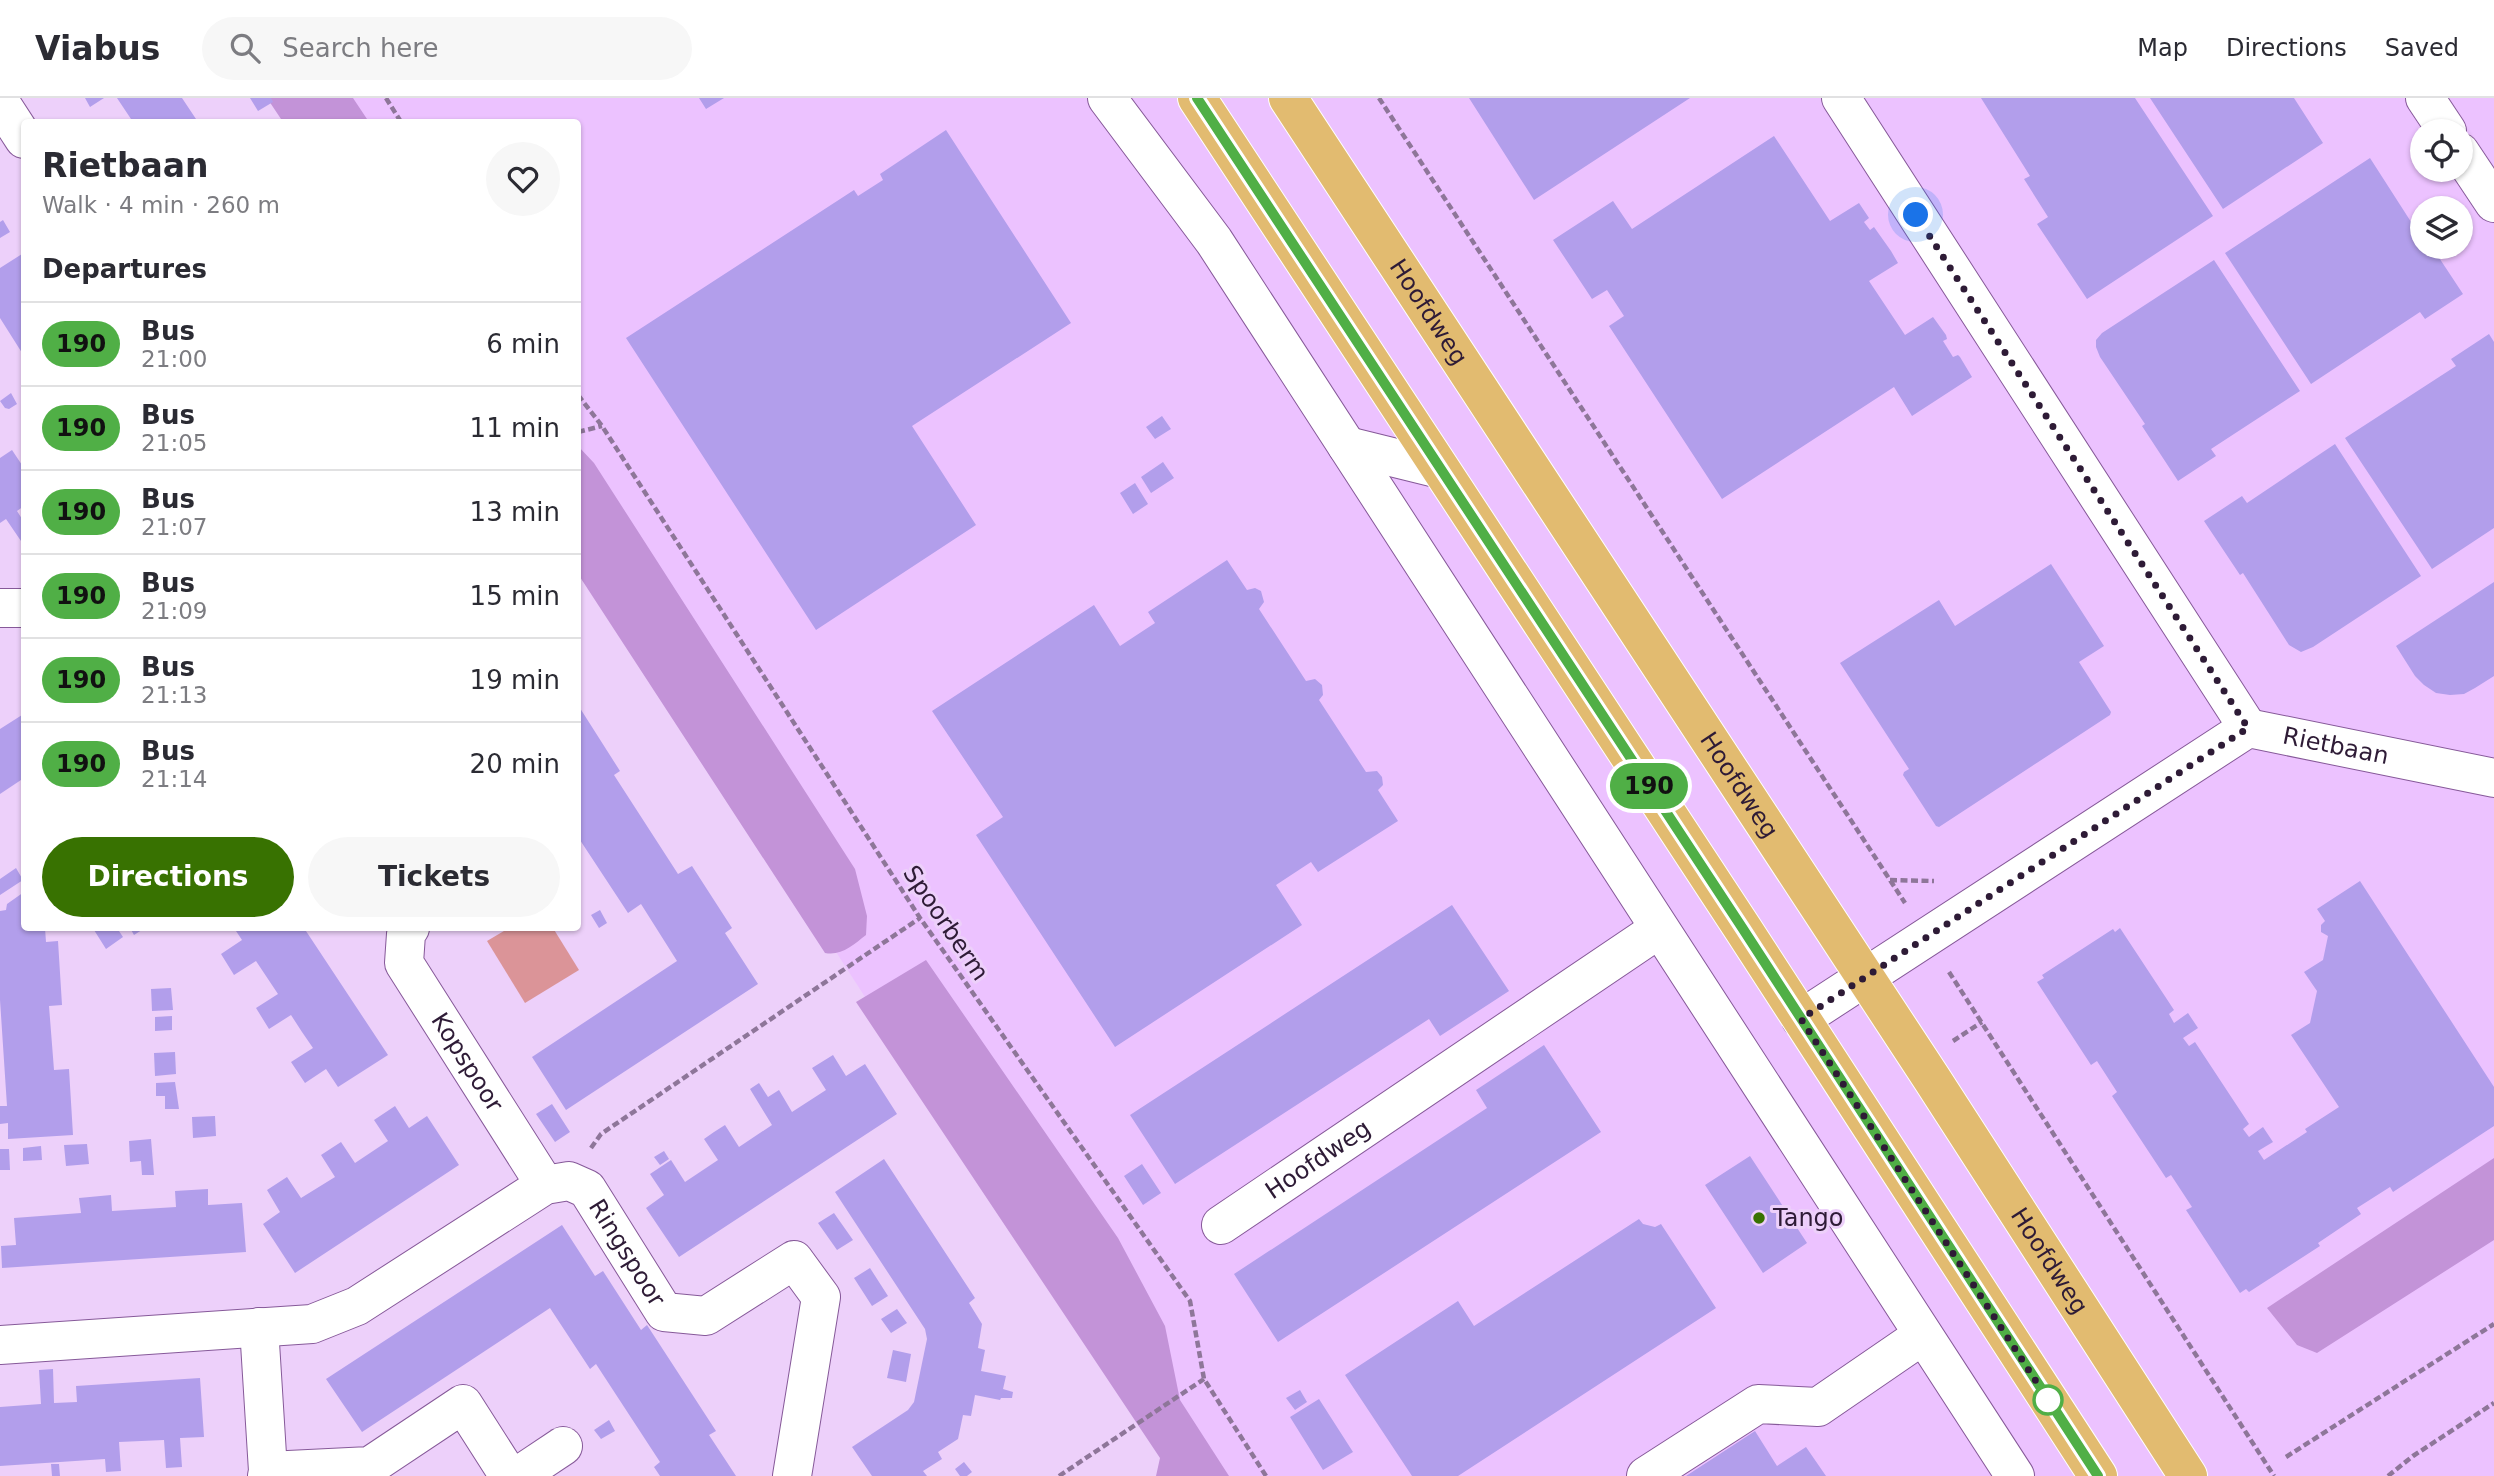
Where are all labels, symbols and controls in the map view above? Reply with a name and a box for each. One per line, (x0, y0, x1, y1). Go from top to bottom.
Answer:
search box (202, 17, 692, 80)
text: Viabus (35, 29, 160, 68)
icon: search (226, 29, 264, 67)
text: Search here (282, 33, 438, 63)
text: Map (2137, 34, 2188, 62)
text: Directions (2226, 34, 2347, 62)
text: Saved (2385, 34, 2459, 62)
map controls (2410, 119, 2473, 259)
button: locate (2410, 119, 2473, 182)
button: heart (486, 142, 560, 216)
text: Rietbaan (42, 146, 209, 185)
text: Walk · 4 min · 260 m (42, 192, 280, 218)
button: layers (2410, 196, 2473, 259)
your location (1898, 197, 1933, 232)
text: Departures (42, 254, 207, 284)
street label: Hoofdweg (1384, 254, 1473, 370)
text: Bus (141, 316, 195, 346)
text: 6 min (486, 329, 560, 359)
text: 190 (56, 330, 106, 358)
text: 21:00 (141, 346, 207, 372)
text: Bus (141, 400, 195, 430)
text: 11 min (470, 413, 560, 443)
text: 190 (56, 414, 106, 442)
text: 21:05 (141, 430, 207, 456)
text: Bus (141, 484, 195, 514)
text: 13 min (470, 497, 560, 527)
text: 190 (56, 498, 106, 526)
text: 21:07 (141, 514, 207, 540)
text: Bus (141, 568, 195, 598)
text: 15 min (470, 581, 560, 611)
text: 190 (56, 582, 106, 610)
text: 21:09 (141, 598, 207, 624)
text: Bus (141, 652, 195, 682)
text: 19 min (470, 665, 560, 695)
text: 190 (56, 666, 106, 694)
text: 21:13 (141, 682, 207, 708)
street label: Rietbaan (2280, 721, 2391, 770)
street label: Hoofdweg (1694, 727, 1784, 843)
text: Bus (141, 736, 195, 766)
text: 20 min (470, 749, 560, 779)
text: 190 (56, 750, 106, 778)
line badge: 190 (1609, 763, 1689, 809)
text: 21:14 (141, 766, 207, 792)
text: 190 (1624, 772, 1674, 800)
button: Directions (42, 837, 294, 917)
button: Tickets (308, 837, 560, 917)
street label: Spoorberm (897, 860, 995, 986)
street label: Kopspoor (425, 1008, 509, 1117)
street label: Hoofdweg (1260, 1114, 1376, 1205)
street label: Ringspoor (583, 1194, 671, 1311)
street label: Hoofdweg (2005, 1203, 2094, 1319)
place label: Tango (1772, 1204, 1844, 1232)
marker: Tango (1751, 1210, 1767, 1226)
unlabelled marker (2033, 1385, 2063, 1415)

